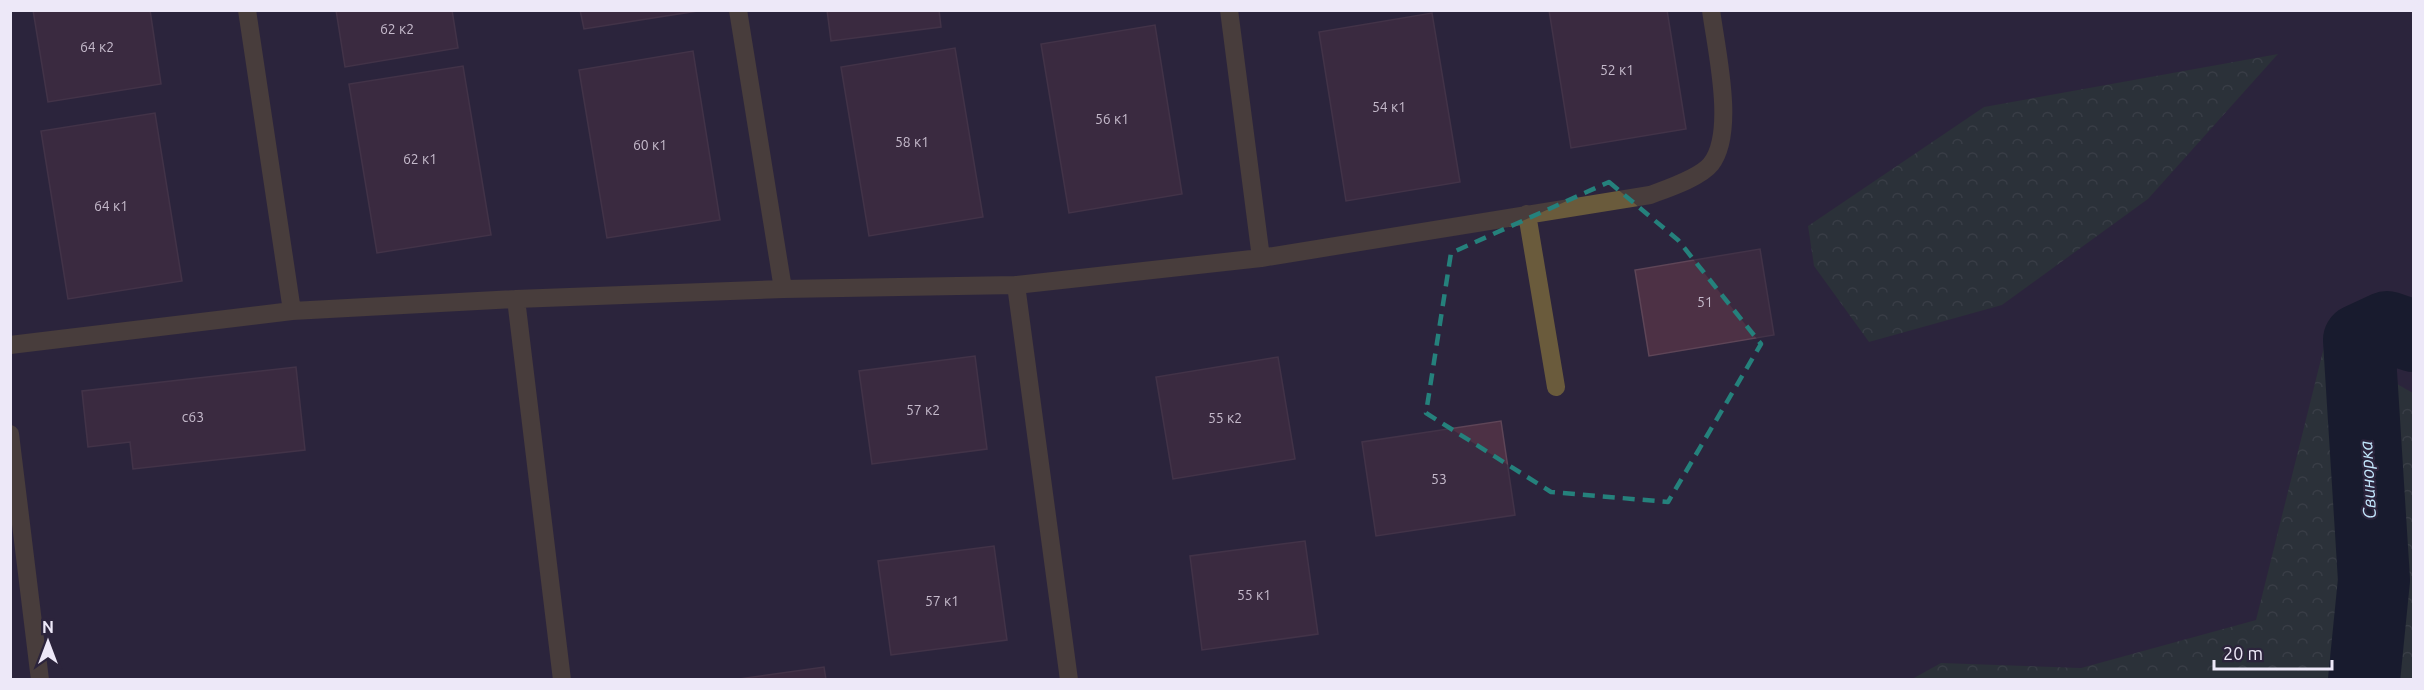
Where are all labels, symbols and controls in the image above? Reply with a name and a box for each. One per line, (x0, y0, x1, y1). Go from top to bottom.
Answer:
house number: 62 к2 (380, 21, 414, 37)
house number: 64 к2 (80, 39, 114, 55)
house number: 52 к1 (1600, 62, 1634, 78)
house number: 54 к1 (1372, 99, 1406, 115)
house number: 56 к1 (1095, 111, 1129, 127)
house number: 58 к1 (895, 134, 929, 150)
house number: 60 к1 (633, 137, 667, 153)
house number: 62 к1 (403, 151, 437, 167)
house number: 64 к1 (94, 198, 128, 214)
house number: 51 (1697, 294, 1713, 310)
house number: 57 к2 (906, 402, 940, 418)
house number: с63 (182, 409, 204, 425)
house number: 55 к2 (1208, 410, 1242, 426)
water label: Свинорка (2355, 440, 2379, 520)
house number: 53 (1431, 471, 1447, 487)
house number: 55 к1 (1237, 587, 1271, 603)
house number: 57 к1 (925, 593, 959, 609)
north arrow (18, 612, 78, 672)
text: N (42, 618, 54, 636)
scale bar (2214, 633, 2332, 671)
text: 20 m (2223, 643, 2263, 663)

